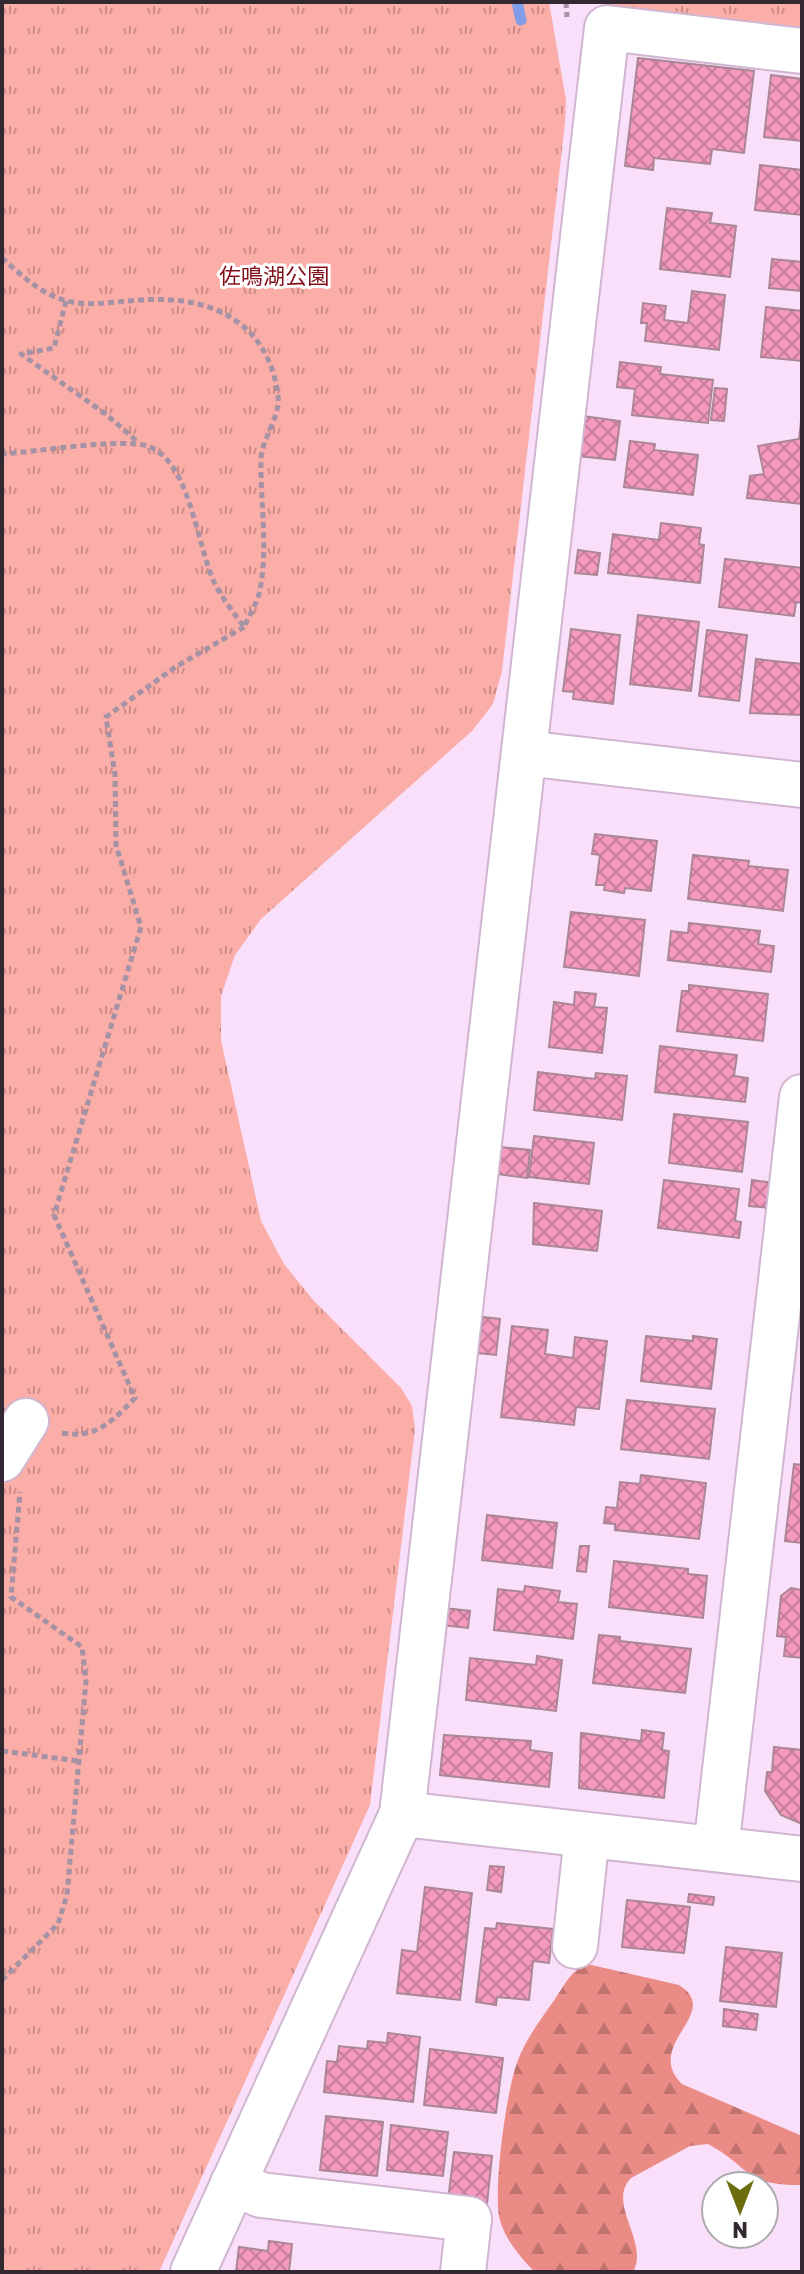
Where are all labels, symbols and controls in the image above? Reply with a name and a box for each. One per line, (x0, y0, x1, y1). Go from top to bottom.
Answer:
park label: 佐鳴湖公園 (219, 263, 329, 290)
north arrow (700, 2170, 780, 2250)
text: N (732, 2216, 748, 2243)

